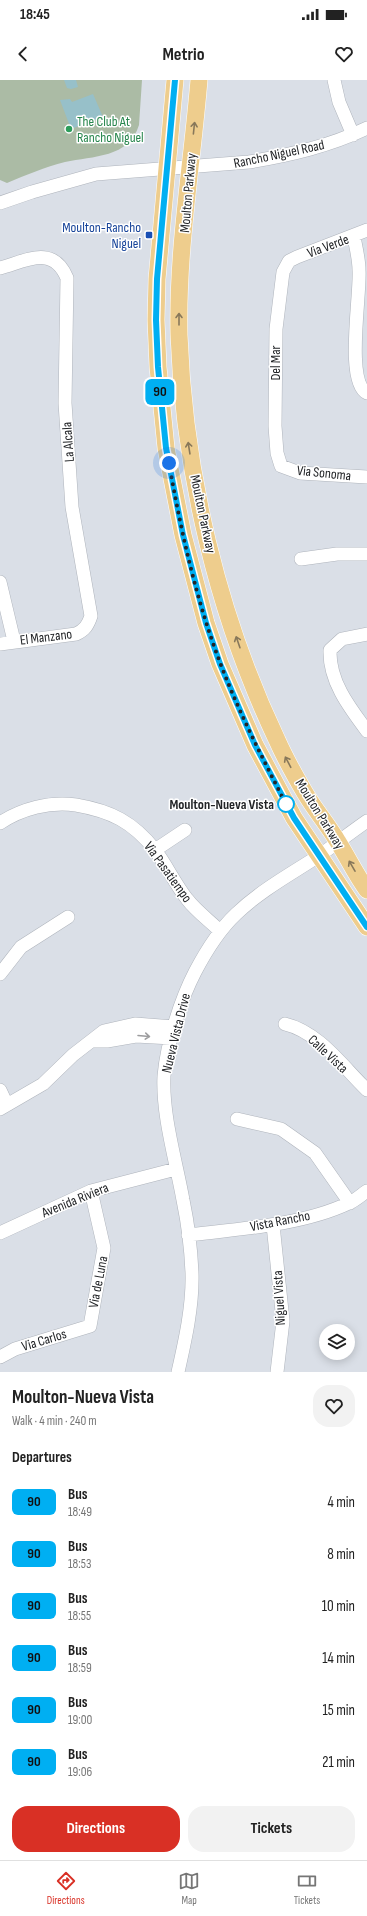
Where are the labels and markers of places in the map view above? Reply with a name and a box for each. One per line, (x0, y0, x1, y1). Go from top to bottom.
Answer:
place label: The Club At Rancho Niguel (77, 113, 144, 146)
marker: The Club At Rancho Niguel (64, 124, 74, 134)
place label: Moulton-Rancho Niguel (62, 219, 141, 252)
marker: Moulton-Rancho Niguel (144, 230, 154, 240)
marker: Moulton-Nueva Vista (277, 795, 295, 813)
place label: Moulton-Nueva Vista (169, 796, 274, 813)

